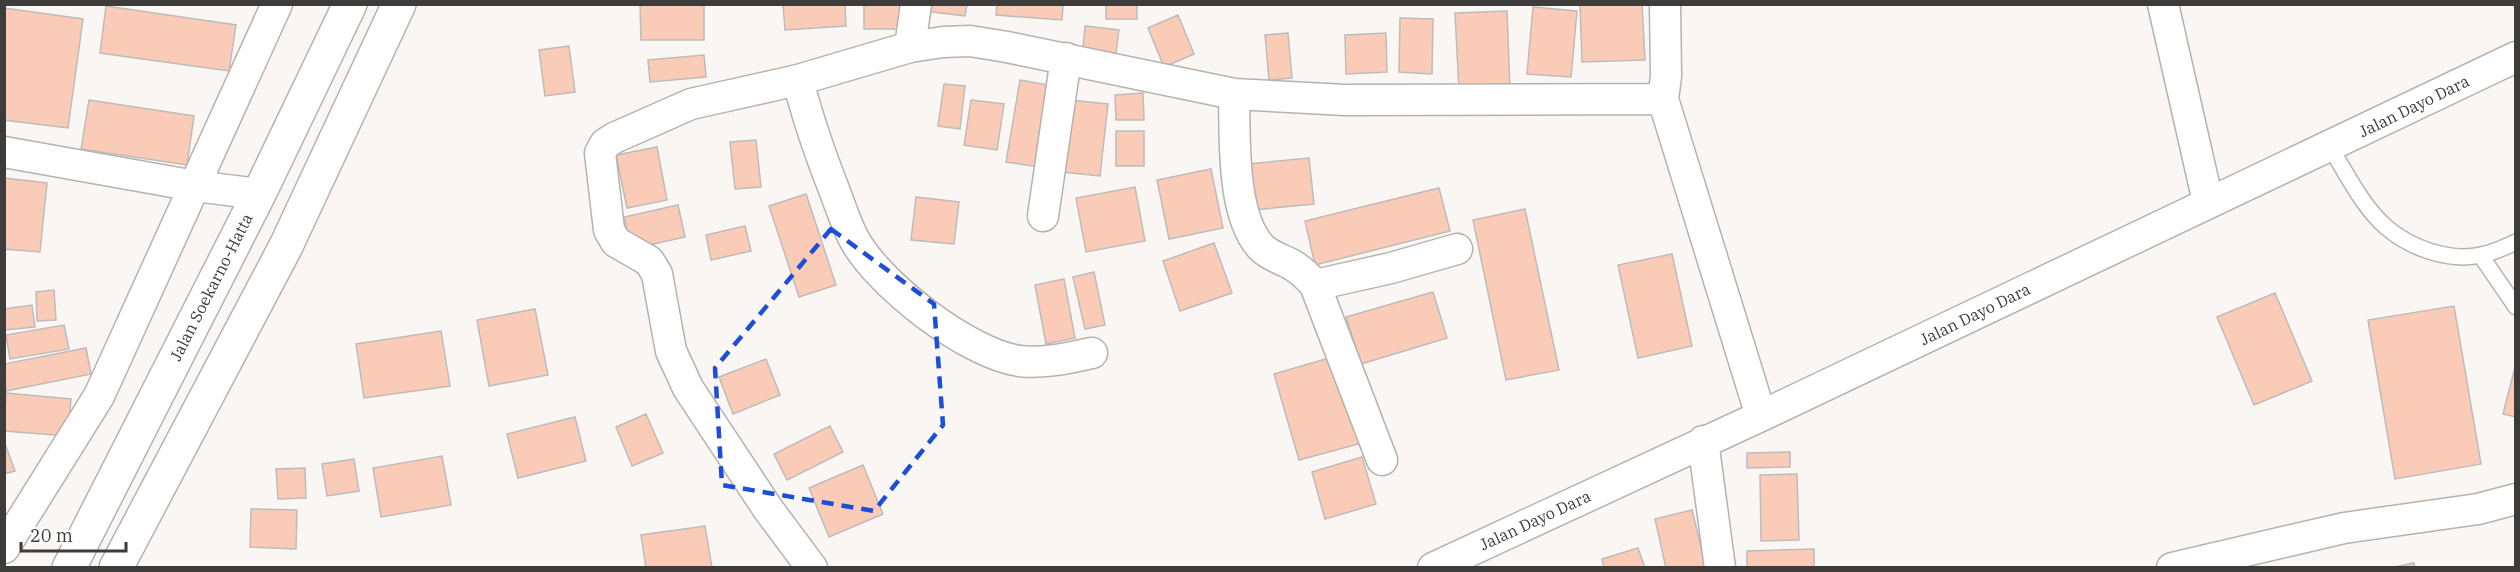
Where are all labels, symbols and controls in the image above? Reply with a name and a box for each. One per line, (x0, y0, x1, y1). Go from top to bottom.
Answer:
street label: Jalan Dayo Dara (2356, 71, 2473, 141)
street label: Jalan Soekarno-Hatta (165, 210, 257, 364)
street label: Jalan Dayo Dara (1917, 279, 2034, 349)
street label: Jalan Dayo Dara (1476, 485, 1594, 554)
scale bar (21, 515, 126, 553)
text: 20 m (30, 524, 73, 547)

